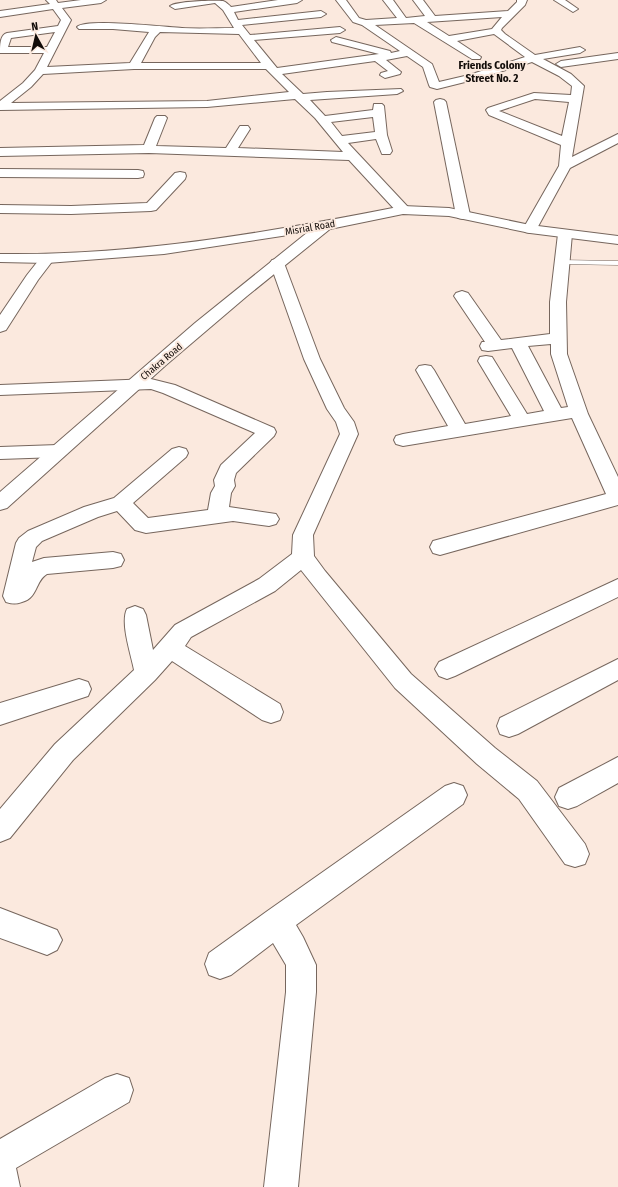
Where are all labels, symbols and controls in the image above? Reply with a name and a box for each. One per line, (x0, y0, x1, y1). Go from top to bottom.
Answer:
north arrow (16, 16, 56, 56)
text: N (31, 20, 39, 33)
district label: Friends Colony Street No. 2 (459, 59, 526, 85)
street label: Misrial Road (284, 218, 336, 238)
street label: Chakra Road (138, 341, 185, 383)

